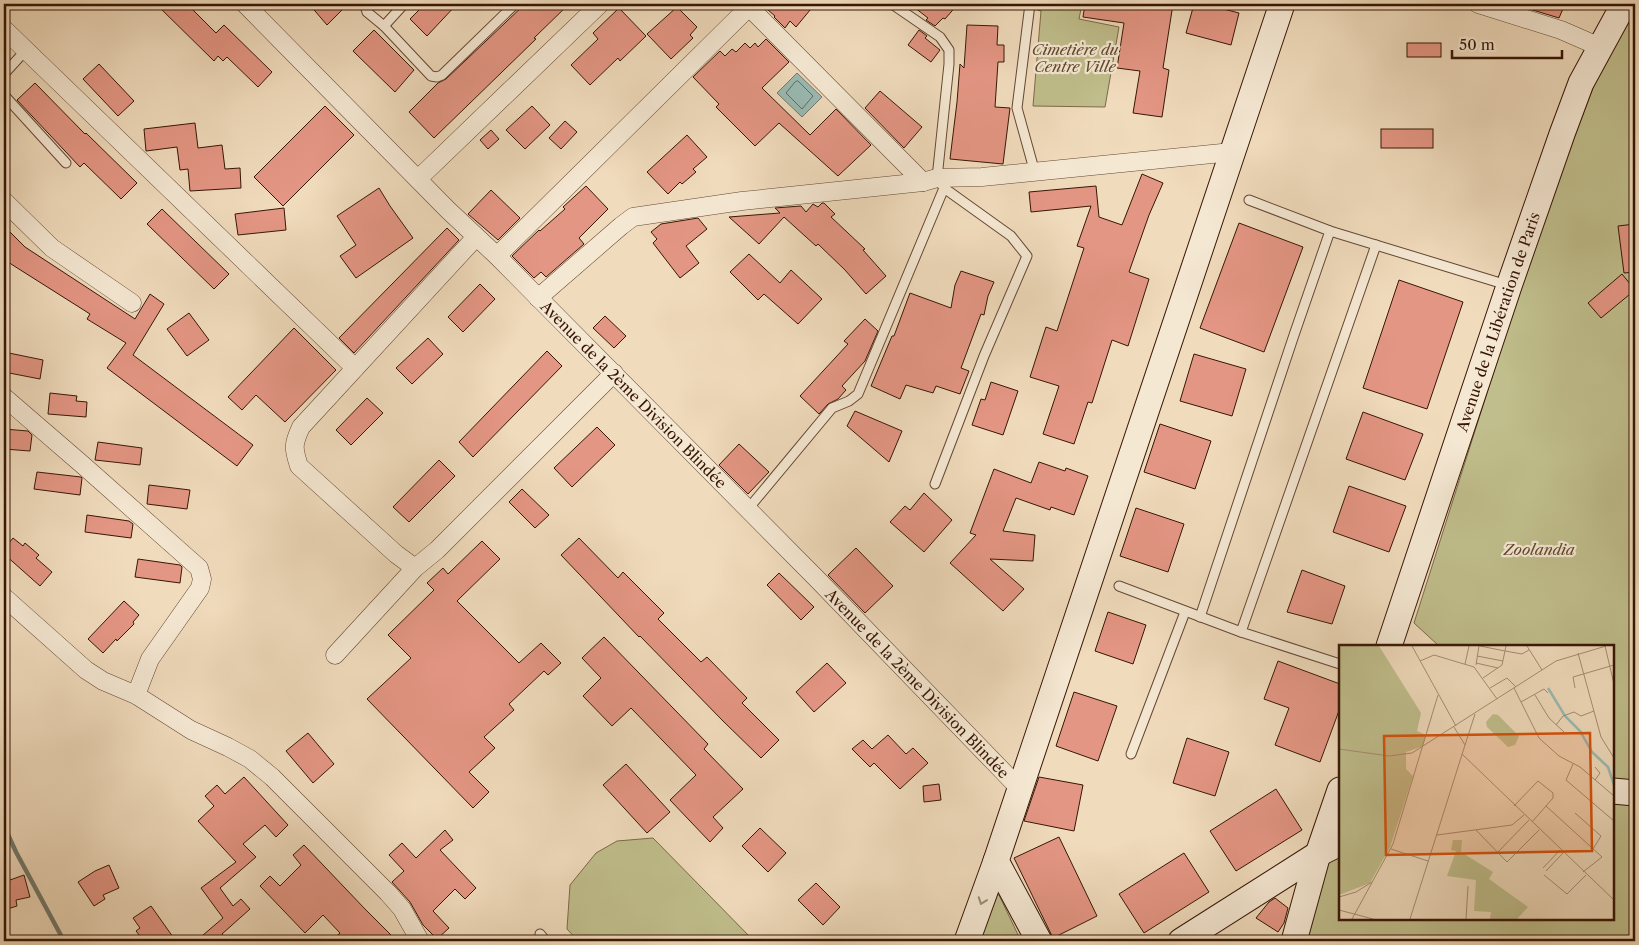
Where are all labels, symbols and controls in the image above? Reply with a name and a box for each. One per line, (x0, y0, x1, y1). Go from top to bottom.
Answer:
scale bar (1452, 28, 1562, 60)
text: 50 m (1459, 35, 1495, 54)
park label: Cimetière du Centre Ville (1032, 40, 1119, 76)
street label: Avenue de la Libération de Paris (1451, 210, 1544, 435)
street label: Avenue de la 2ème Division Blindée (536, 296, 731, 492)
park label: Zoolandia (1502, 540, 1575, 559)
street label: Avenue de la 2ème Division Blindée (821, 584, 1014, 782)
inset map (1339, 645, 1614, 920)
one-way arrow (978, 896, 988, 905)

